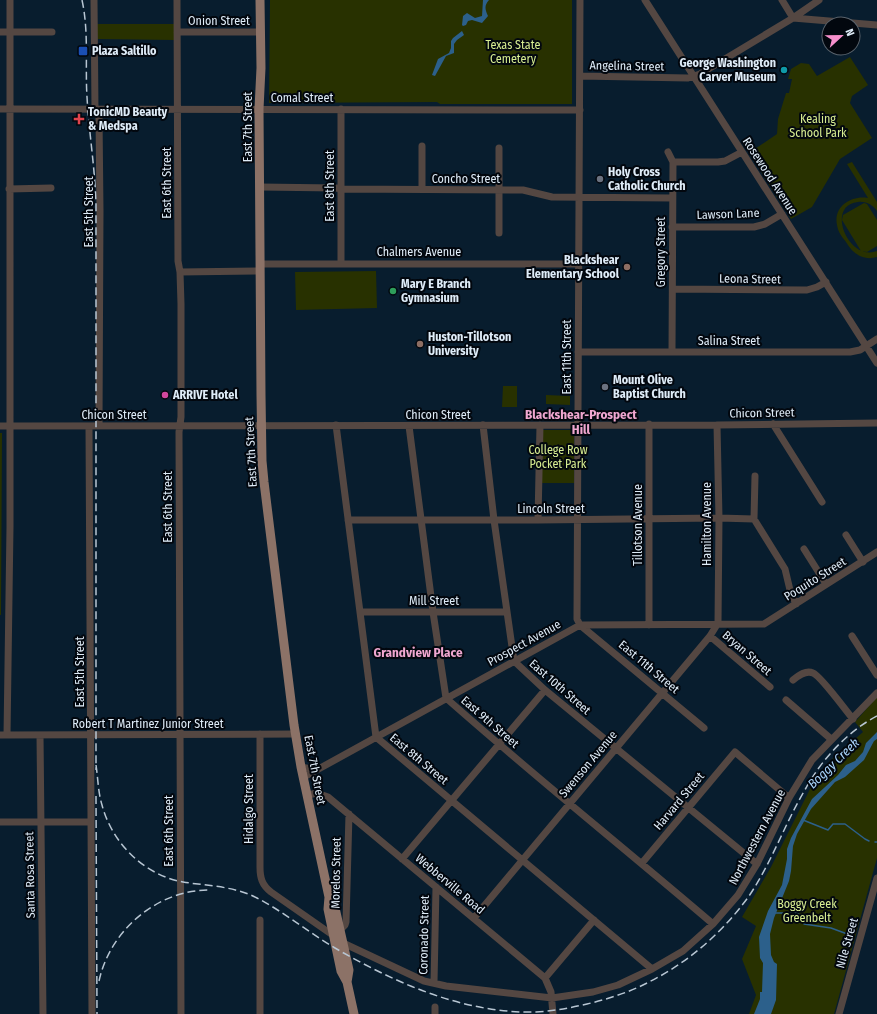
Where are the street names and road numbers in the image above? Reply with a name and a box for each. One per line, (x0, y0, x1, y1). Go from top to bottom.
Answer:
street label: Onion Street (188, 14, 250, 28)
street label: Angelina Street (590, 58, 665, 74)
street label: Comal Street (271, 91, 333, 105)
street label: East 7th Street (241, 92, 255, 162)
street label: Rosewood Avenue (740, 135, 800, 217)
street label: East 6th Street (160, 147, 174, 219)
street label: East 8th Street (323, 150, 337, 222)
street label: Concho Street (432, 172, 500, 186)
street label: East 5th Street (82, 176, 96, 248)
street label: Lawson Lane (696, 206, 760, 222)
street label: Gregory Street (654, 217, 668, 287)
street label: Chalmers Avenue (377, 245, 461, 259)
street label: Leona Street (719, 271, 781, 287)
street label: East 11th Street (560, 319, 574, 394)
street label: Salina Street (698, 334, 760, 348)
street label: Chicon Street (729, 405, 795, 421)
street label: Chicon Street (81, 408, 147, 422)
street label: Chicon Street (405, 408, 471, 422)
street label: East 7th Street (242, 416, 260, 488)
street label: East 6th Street (161, 471, 175, 543)
street label: Hamilton Avenue (700, 482, 714, 566)
street label: Tillotson Avenue (631, 484, 645, 566)
street label: Lincoln Street (517, 502, 585, 516)
street label: Poquito Street (781, 554, 849, 604)
street label: Mill Street (409, 594, 459, 608)
street label: Prospect Avenue (485, 617, 563, 669)
street label: Bryan Street (720, 628, 774, 678)
street label: East 5th Street (73, 636, 87, 708)
street label: East 11th Street (616, 638, 682, 696)
street label: East 10th Street (526, 657, 594, 717)
street label: East 9th Street (458, 693, 522, 751)
street label: Robert T Martinez Junior Street (72, 717, 224, 731)
street label: Swenson Avenue (556, 728, 620, 800)
street label: East 8th Street (387, 731, 451, 787)
street label: East 7th Street (301, 734, 329, 806)
street label: Harvard Street (651, 769, 707, 833)
street label: Hidalgo Street (242, 774, 256, 844)
street label: Northwestern Avenue (726, 787, 788, 887)
street label: East 6th Street (162, 795, 176, 867)
street label: Santa Rosa Street (22, 832, 38, 918)
street label: Morelos Street (328, 837, 344, 909)
street label: Webberville Road (413, 851, 487, 917)
street label: Coronado Street (416, 895, 432, 975)
street label: Nile Street (833, 916, 861, 970)

